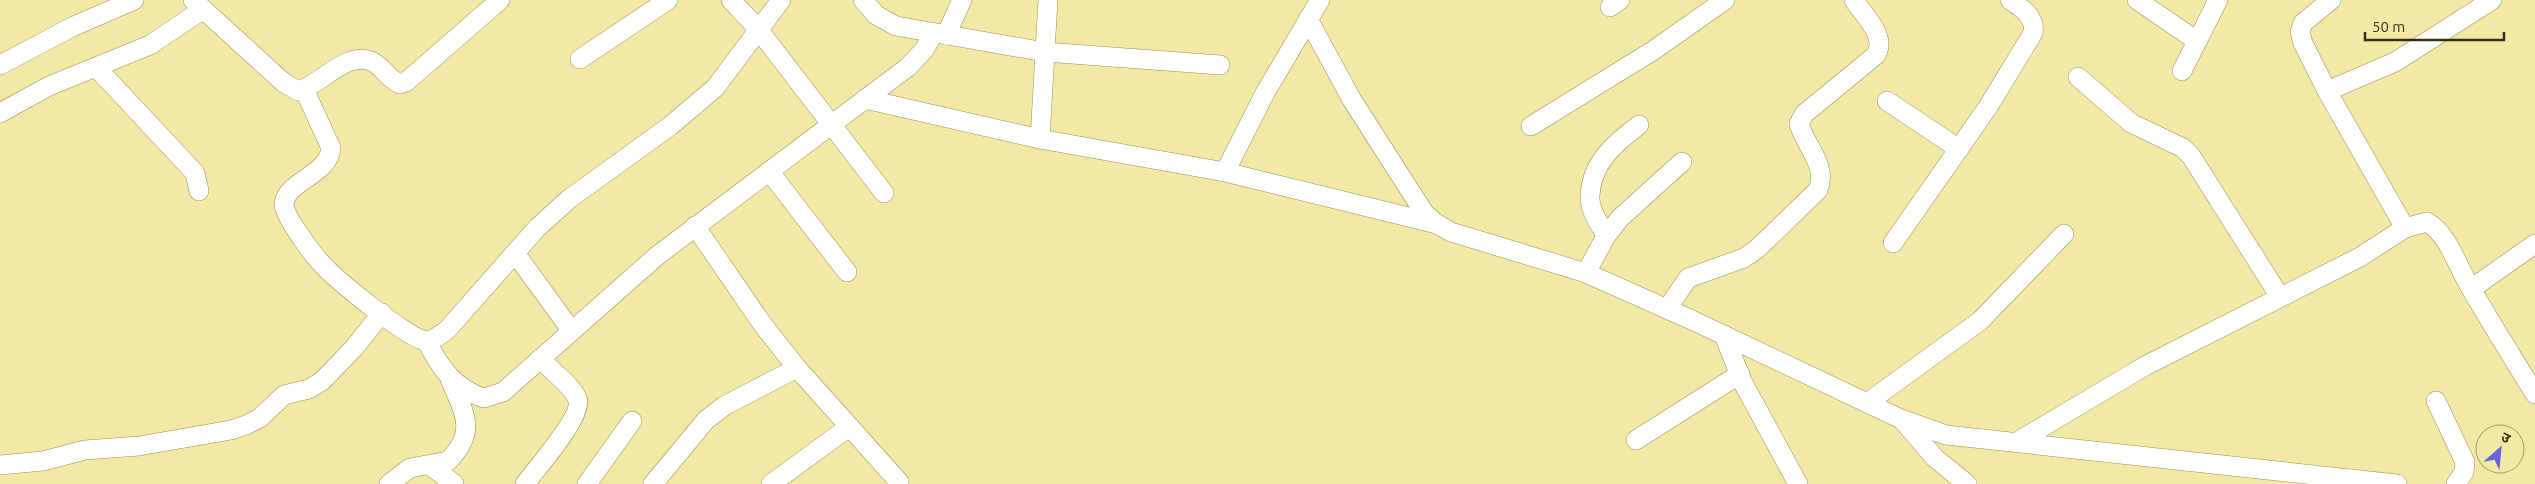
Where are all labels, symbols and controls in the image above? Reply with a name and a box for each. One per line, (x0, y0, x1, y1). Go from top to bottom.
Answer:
scale bar (2365, 10, 2504, 42)
text: 50 m (2372, 18, 2405, 35)
north arrow (2475, 424, 2525, 474)
text: उ (2499, 428, 2514, 447)

